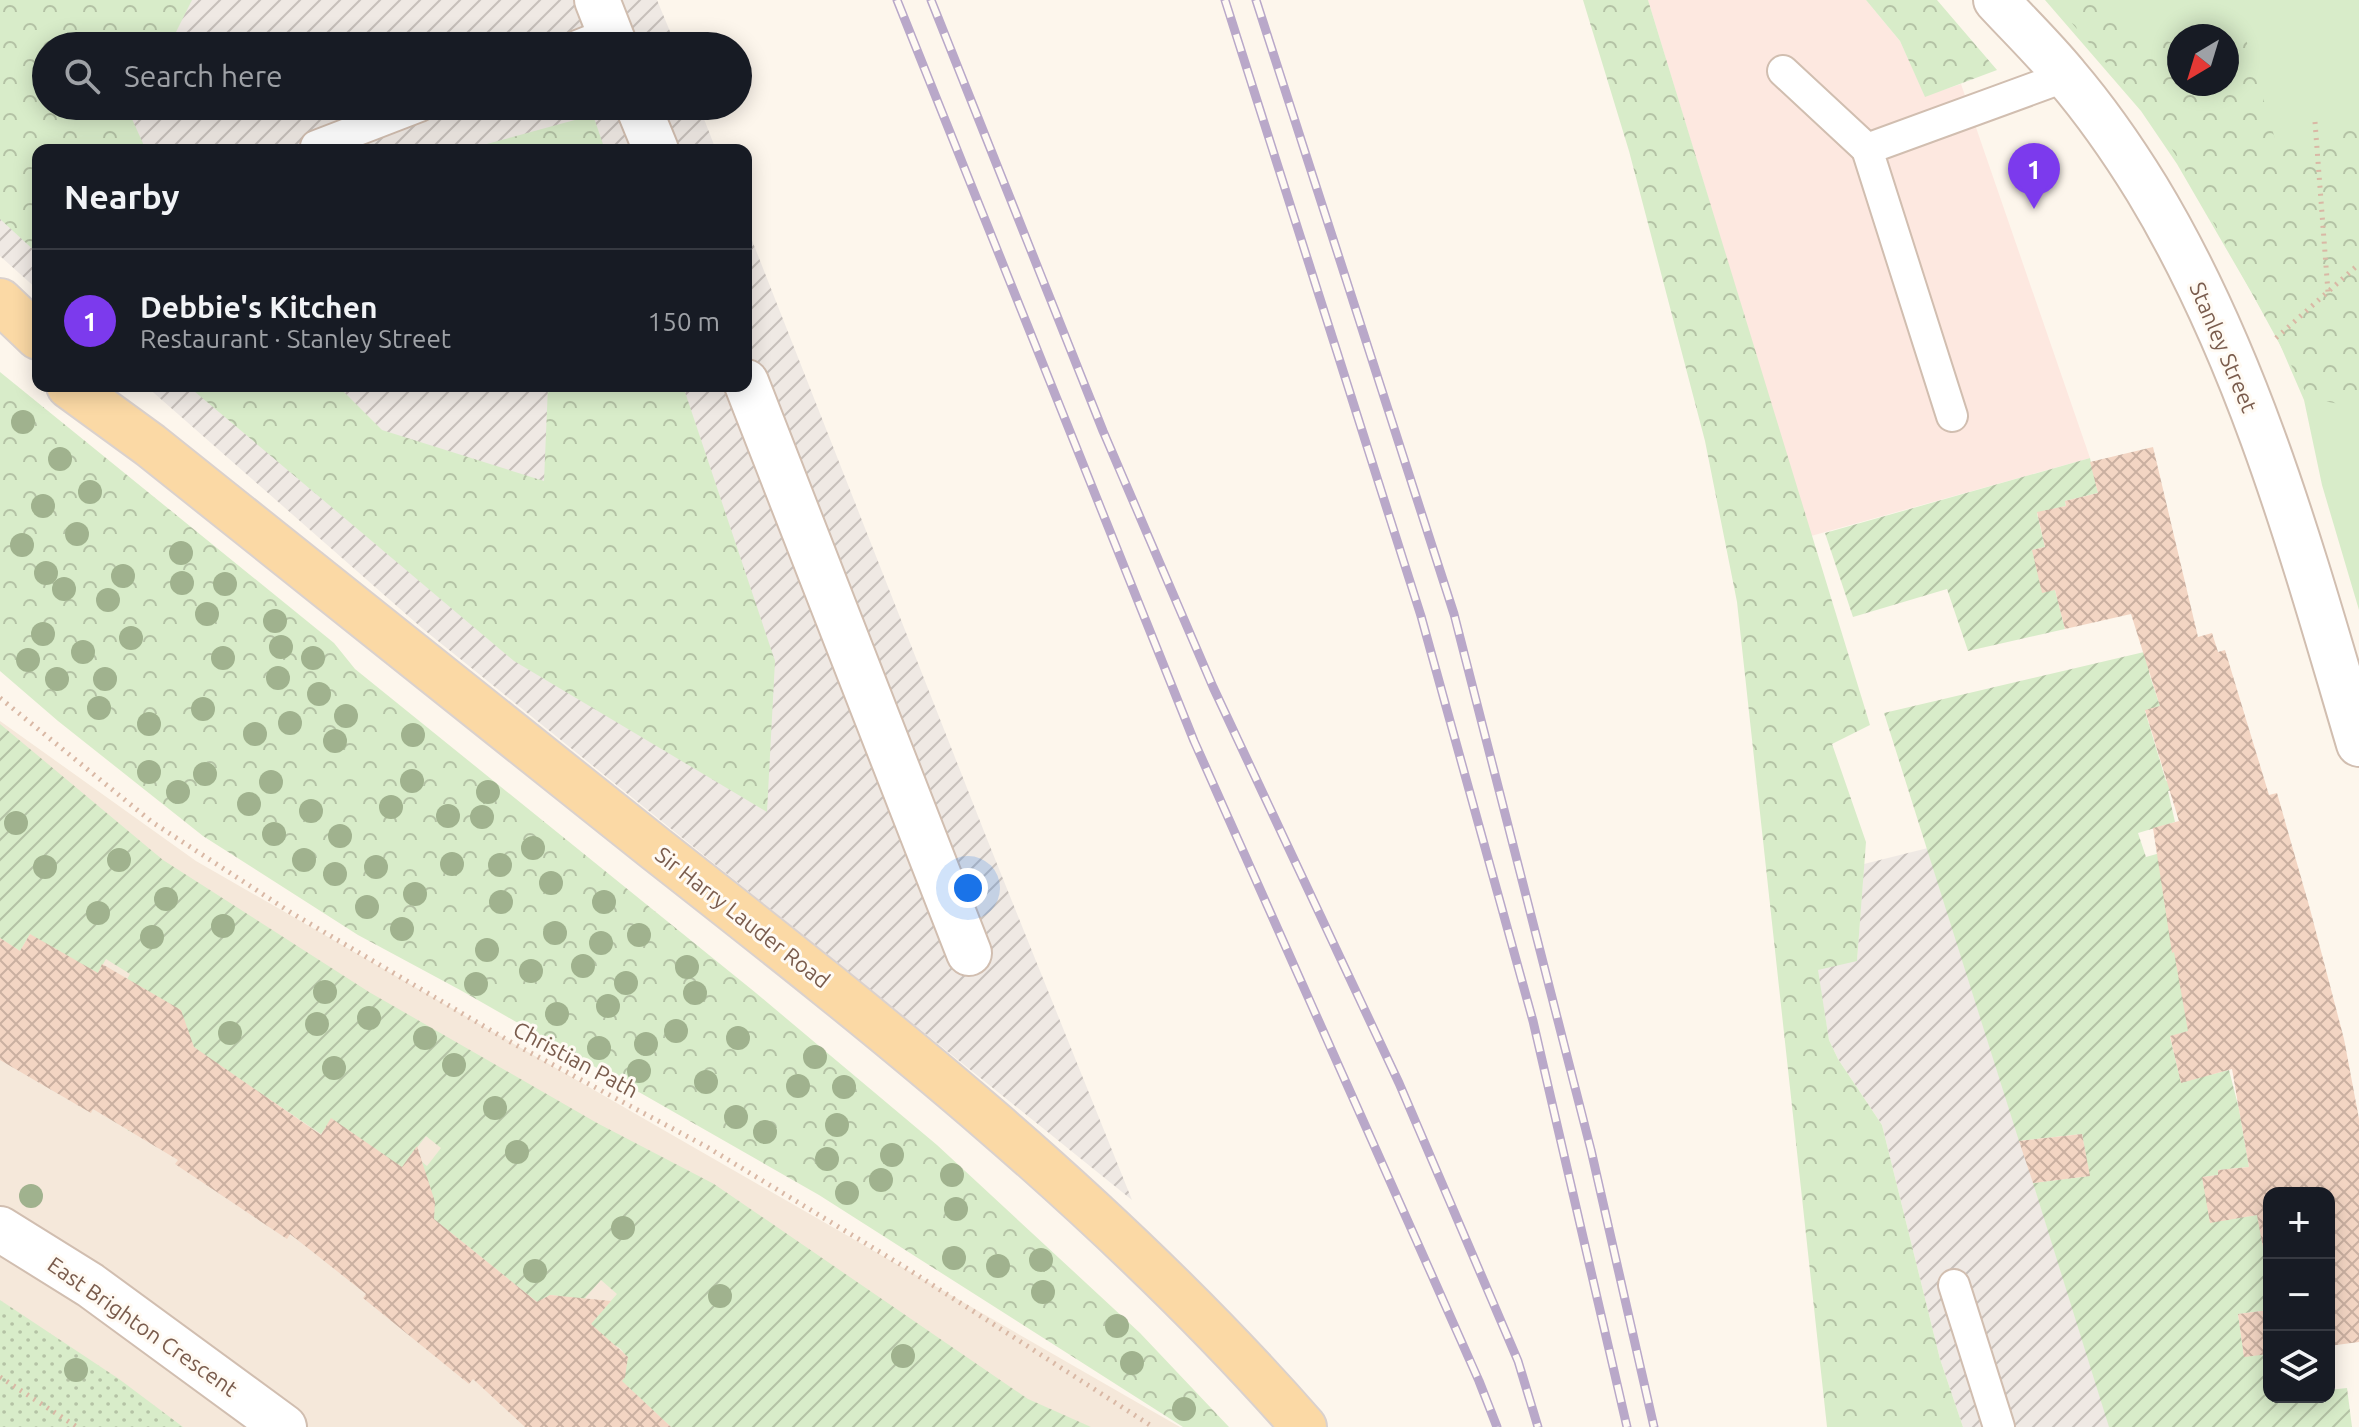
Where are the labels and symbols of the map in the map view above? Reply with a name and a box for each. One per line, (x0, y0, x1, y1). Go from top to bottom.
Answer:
north arrow (2167, 24, 2239, 96)
pin: 1 (2008, 143, 2060, 209)
street label: Stanley Street (2185, 278, 2263, 416)
street label: Sir Harry Lauder Road (651, 841, 835, 993)
your location (948, 868, 988, 908)
street label: Christian Path (509, 1016, 643, 1102)
street label: East Brighton Crescent (43, 1251, 243, 1401)

